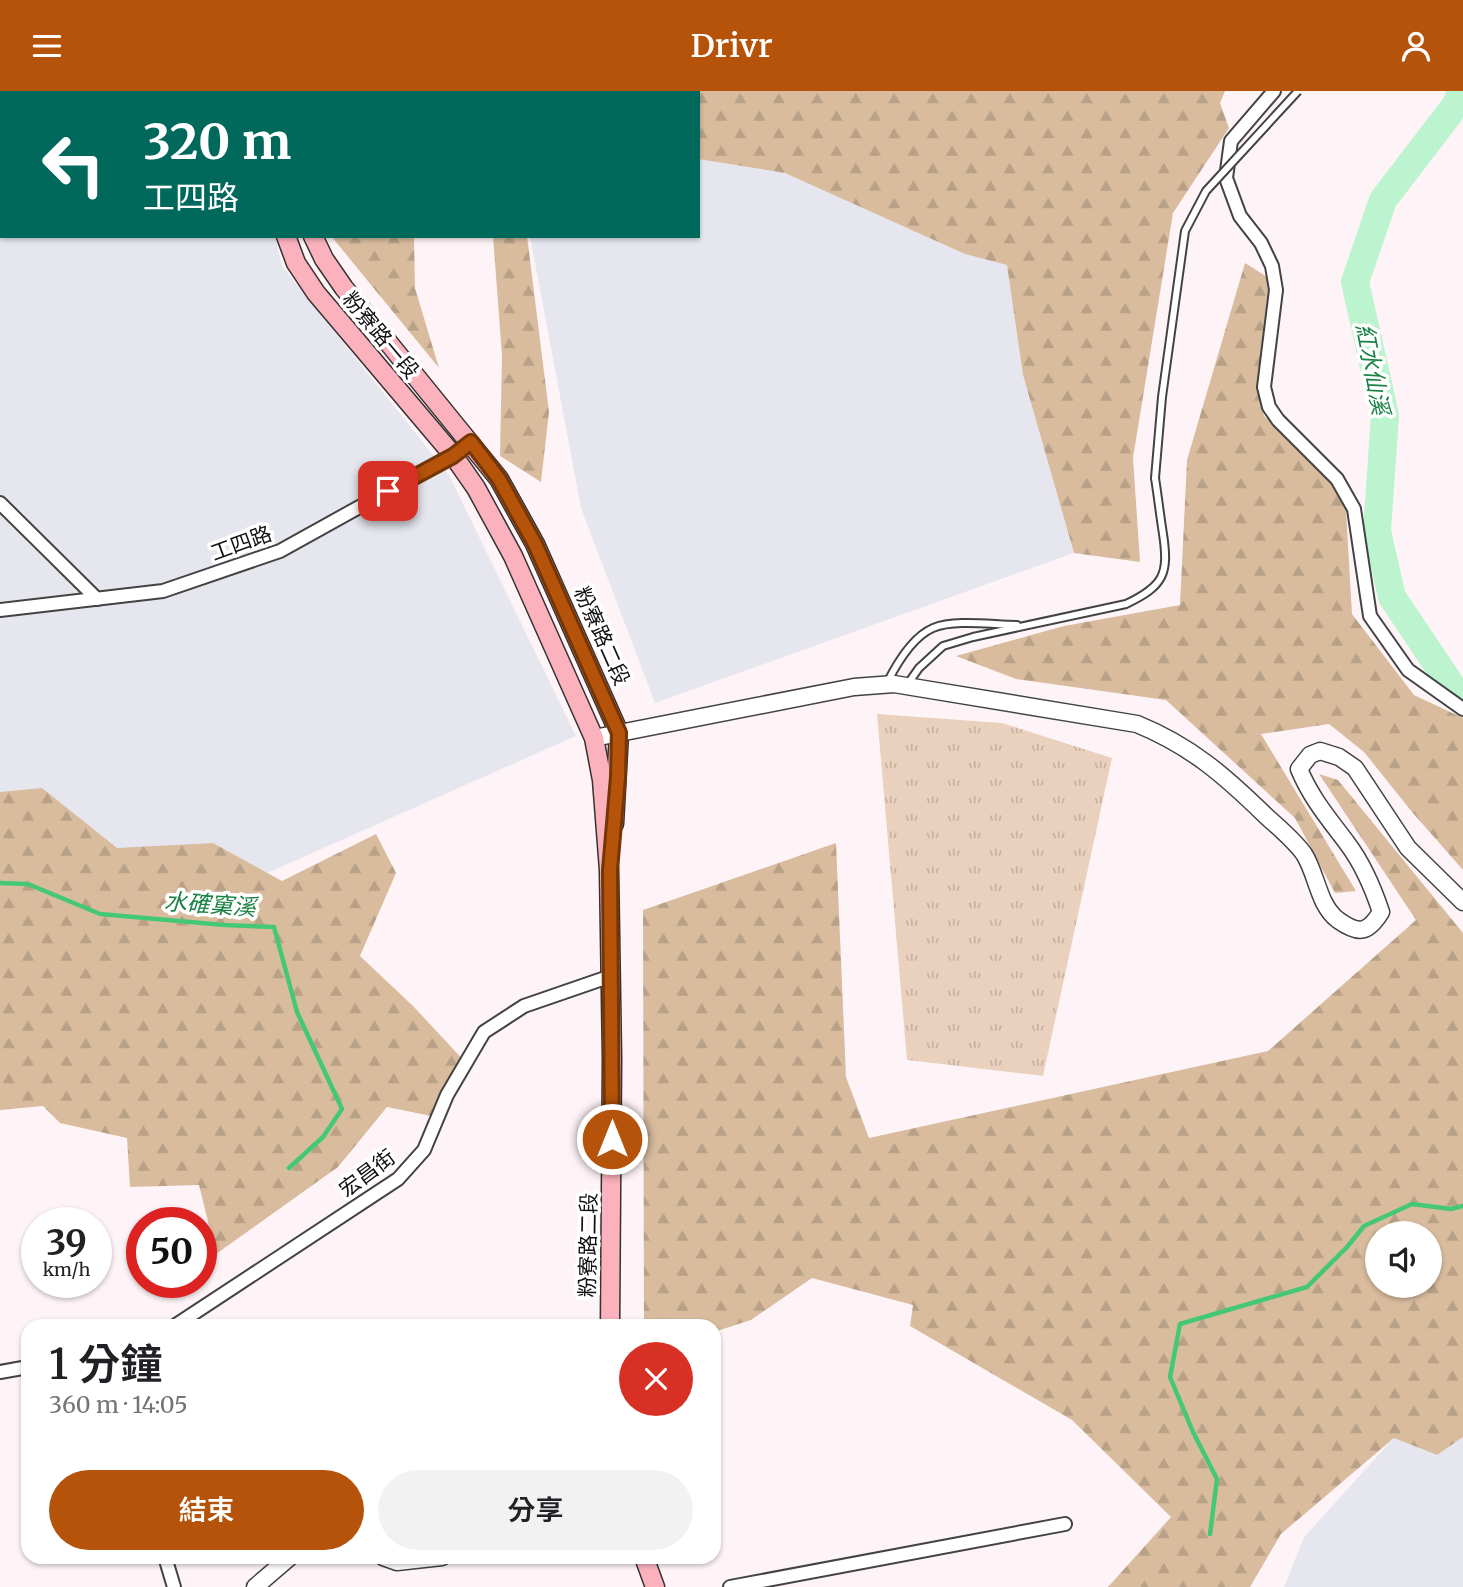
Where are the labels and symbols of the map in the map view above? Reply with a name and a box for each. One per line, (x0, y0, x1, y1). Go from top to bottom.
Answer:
street label: 粉寮路一段 (337, 286, 425, 384)
water label: 紅水仙溪 (1350, 321, 1397, 420)
pin (358, 461, 418, 521)
street label: 工四路 (207, 520, 275, 566)
street label: 粉寮路二段 (568, 583, 636, 689)
water label: 水確窠溪 (163, 886, 260, 922)
position arrow (575, 1102, 649, 1176)
street label: 宏昌街 (334, 1143, 400, 1203)
street label: 粉寮路二段 (574, 1192, 602, 1298)
speed limit sign: 50 (126, 1207, 217, 1298)

